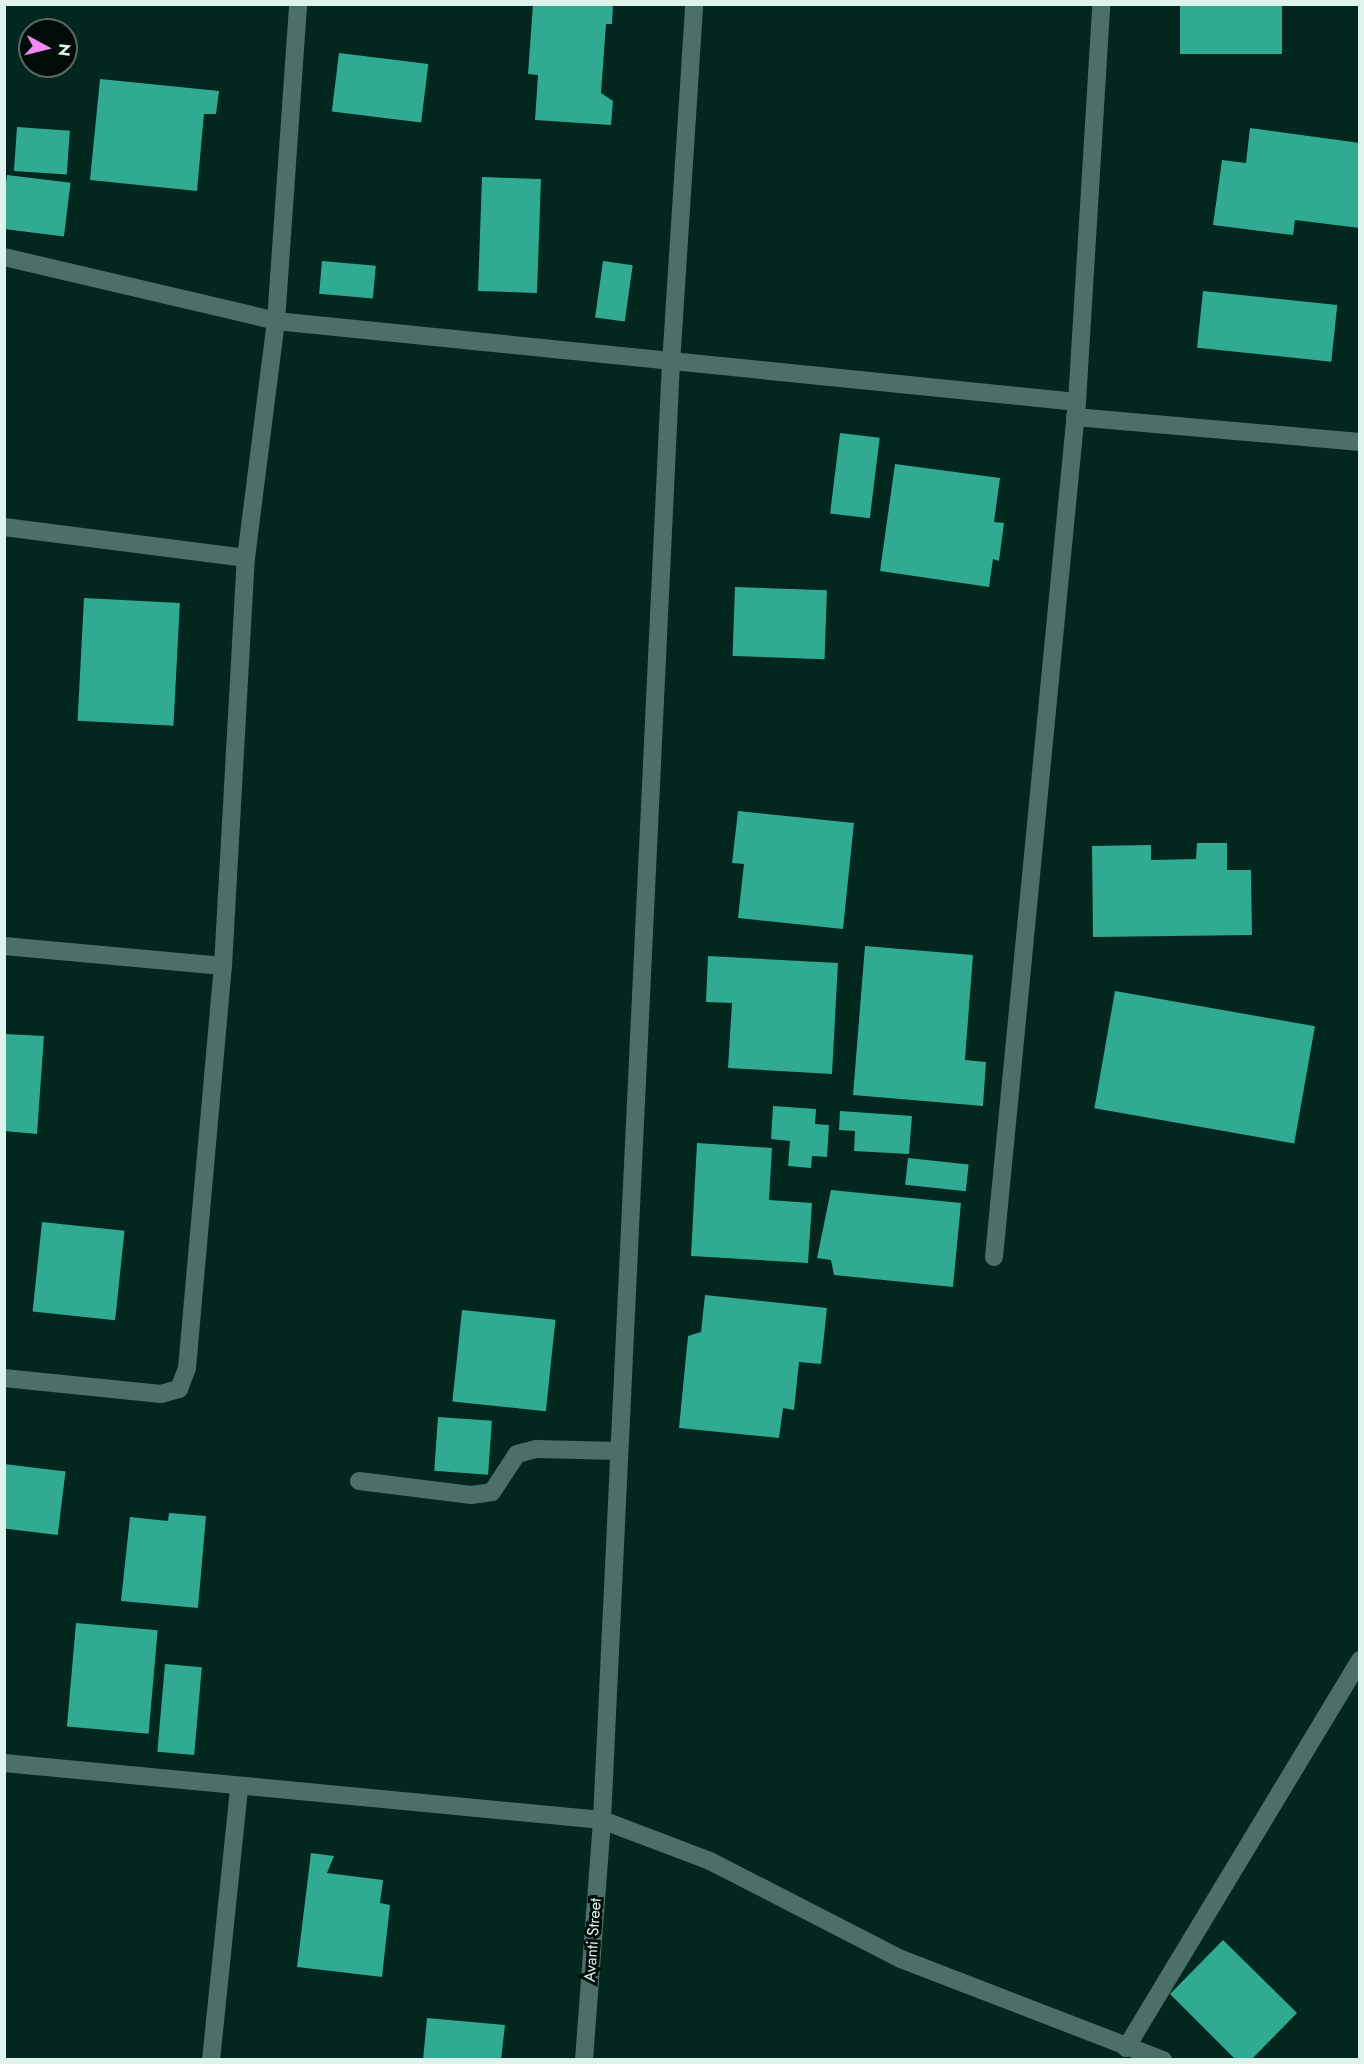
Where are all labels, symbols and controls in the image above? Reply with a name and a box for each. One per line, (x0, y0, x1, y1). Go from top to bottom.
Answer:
north arrow (18, 18, 78, 78)
text: N (52, 42, 77, 58)
street label: Avanti Street (580, 1897, 606, 1983)

